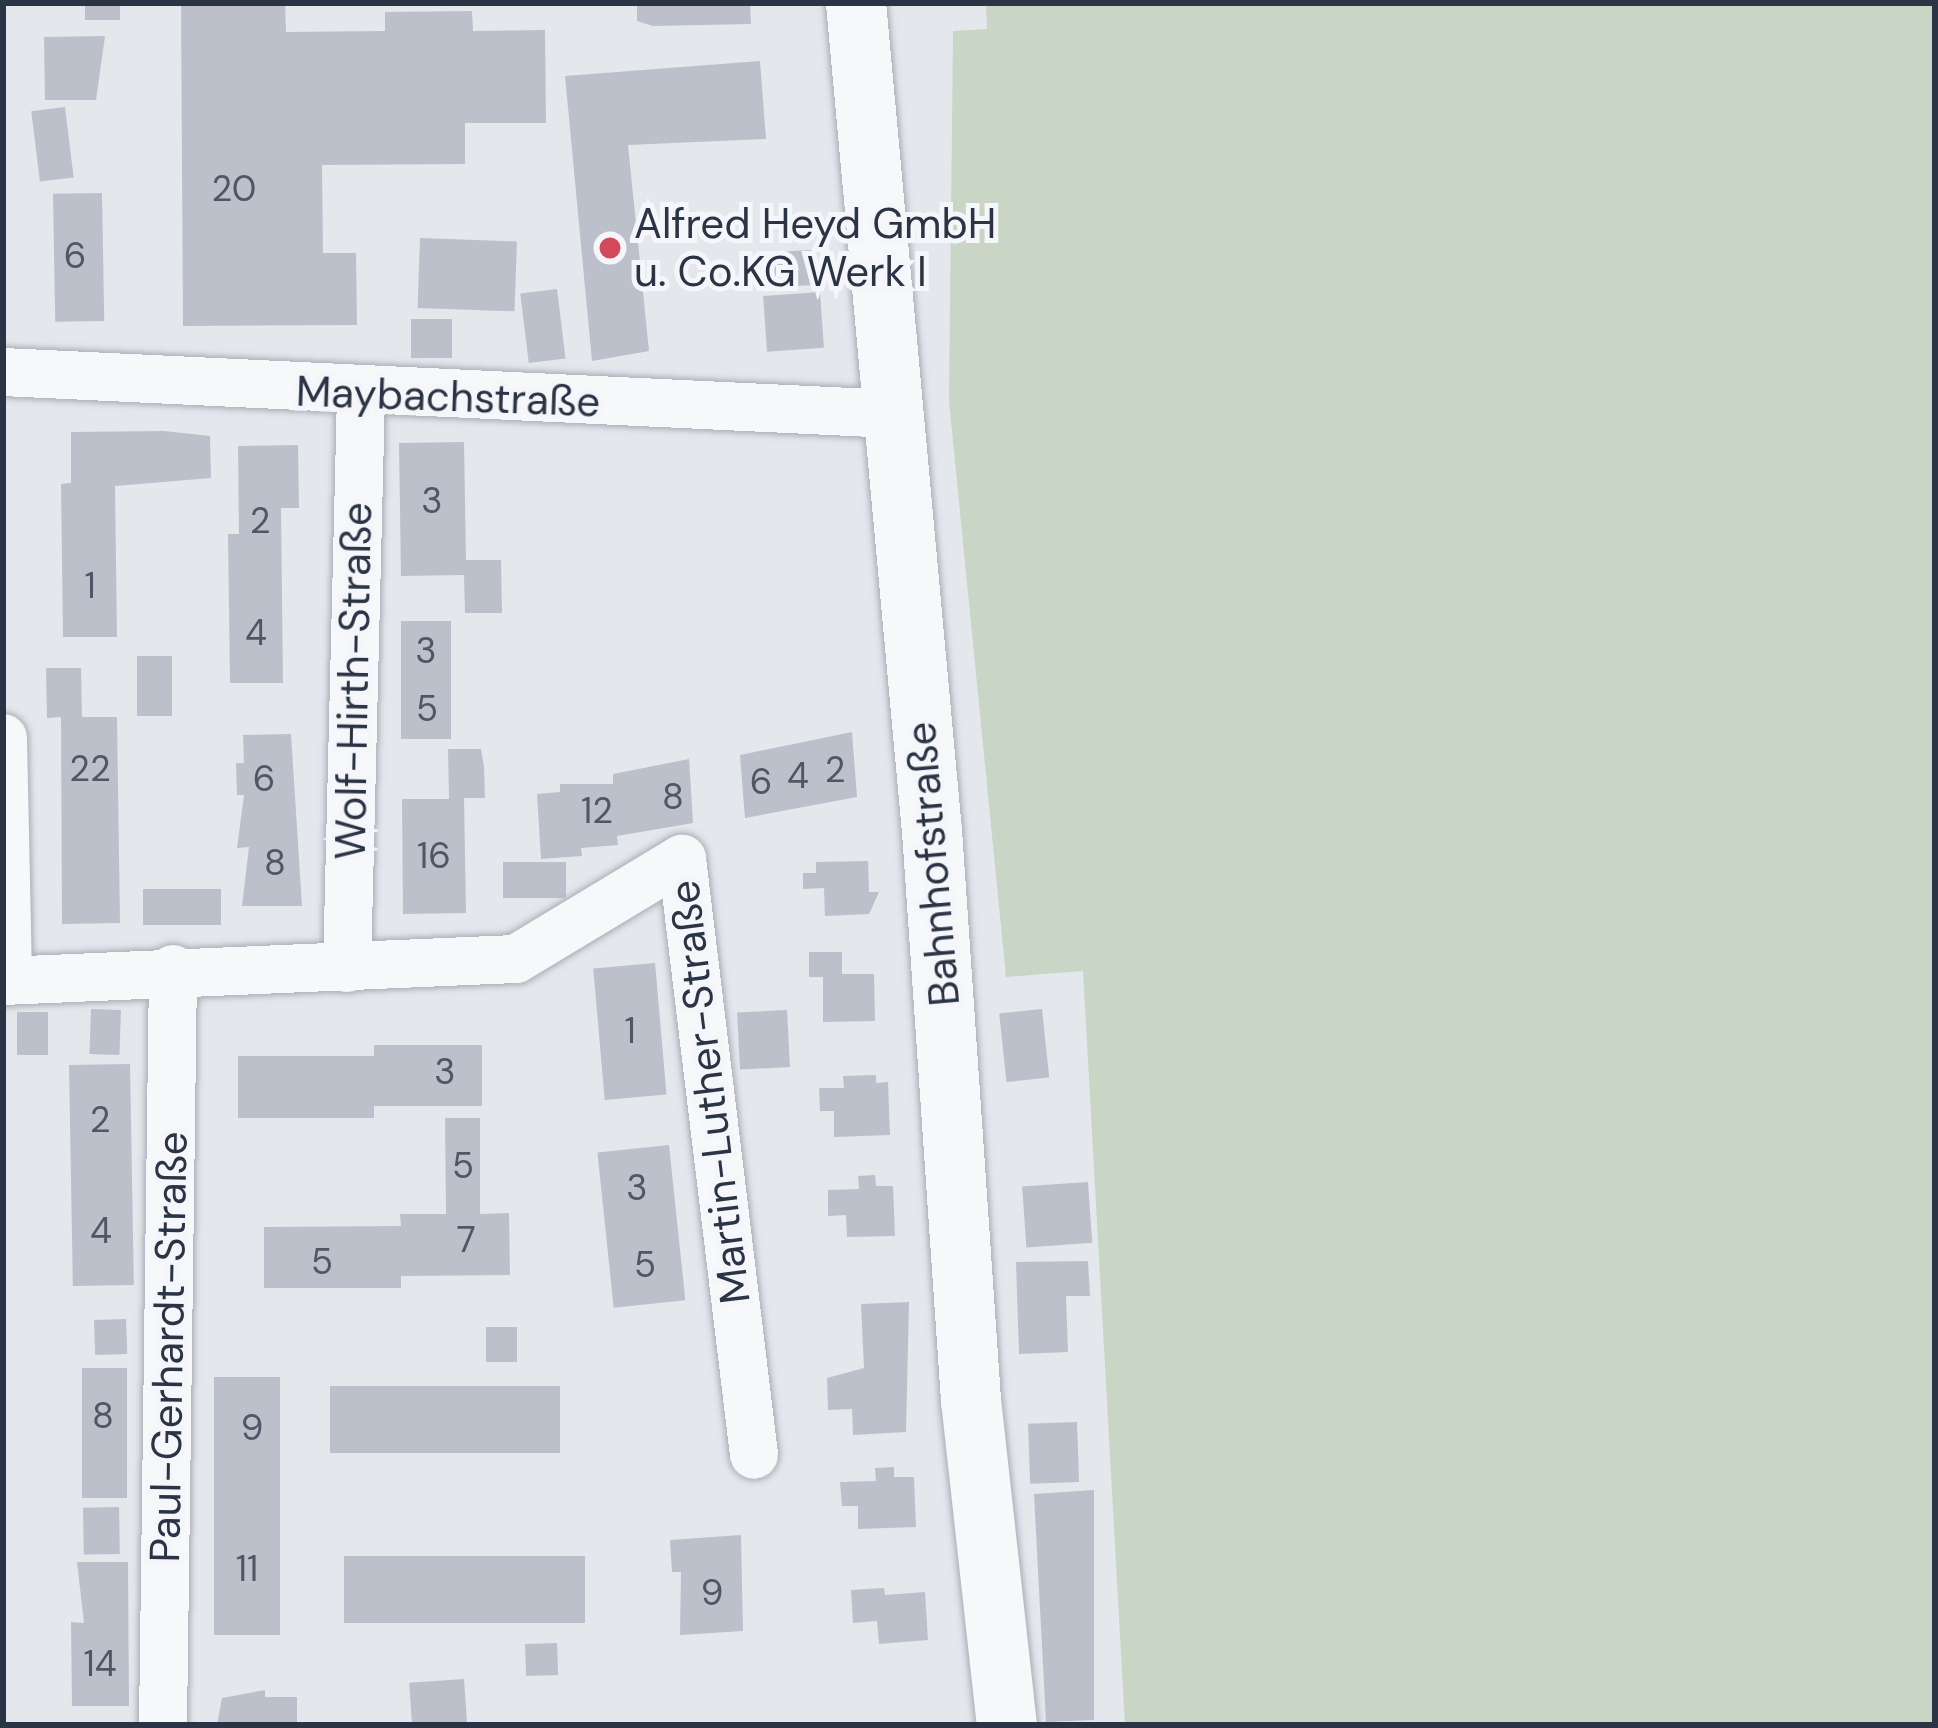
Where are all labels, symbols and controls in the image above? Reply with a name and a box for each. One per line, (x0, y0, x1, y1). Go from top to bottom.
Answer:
house number: 20 (212, 167, 256, 211)
place label: Alfred Heyd GmbH u. Co.KG Werk I (634, 199, 996, 298)
house number: 6 (64, 234, 86, 278)
marker: Alfred Heyd GmbH u. Co.KG Werk I (597, 235, 623, 261)
street label: Maybachstraße (295, 367, 601, 427)
house number: 3 (421, 479, 443, 523)
house number: 2 (250, 499, 270, 543)
street label: Wolf-Hirth-Straße (326, 502, 382, 860)
house number: 1 (84, 564, 96, 608)
house number: 4 (245, 611, 267, 655)
house number: 3 (415, 629, 437, 673)
house number: 5 (416, 687, 438, 731)
street label: Bahnhofstraße (895, 720, 971, 1008)
house number: 22 (69, 747, 111, 791)
house number: 2 (825, 748, 845, 792)
house number: 4 (787, 754, 809, 798)
house number: 6 (253, 757, 275, 801)
house number: 6 (750, 760, 772, 804)
house number: 8 (662, 775, 684, 819)
house number: 12 (581, 789, 613, 833)
house number: 16 (417, 834, 451, 878)
house number: 8 (264, 841, 286, 885)
street label: Martin-Luther-Straße (659, 877, 761, 1307)
house number: 1 (624, 1009, 636, 1053)
house number: 3 (434, 1050, 456, 1094)
house number: 2 (90, 1098, 110, 1142)
street label: Paul-Gerhardt-Straße (140, 1131, 198, 1563)
house number: 5 (452, 1144, 474, 1188)
house number: 3 (626, 1166, 648, 1210)
house number: 4 (90, 1209, 112, 1253)
house number: 7 (456, 1218, 476, 1262)
house number: 5 (311, 1240, 333, 1284)
house number: 5 (634, 1243, 656, 1287)
house number: 8 (92, 1394, 114, 1438)
house number: 9 (241, 1406, 263, 1450)
house number: 11 (236, 1547, 258, 1591)
house number: 9 (701, 1571, 723, 1615)
house number: 14 (83, 1642, 117, 1686)

